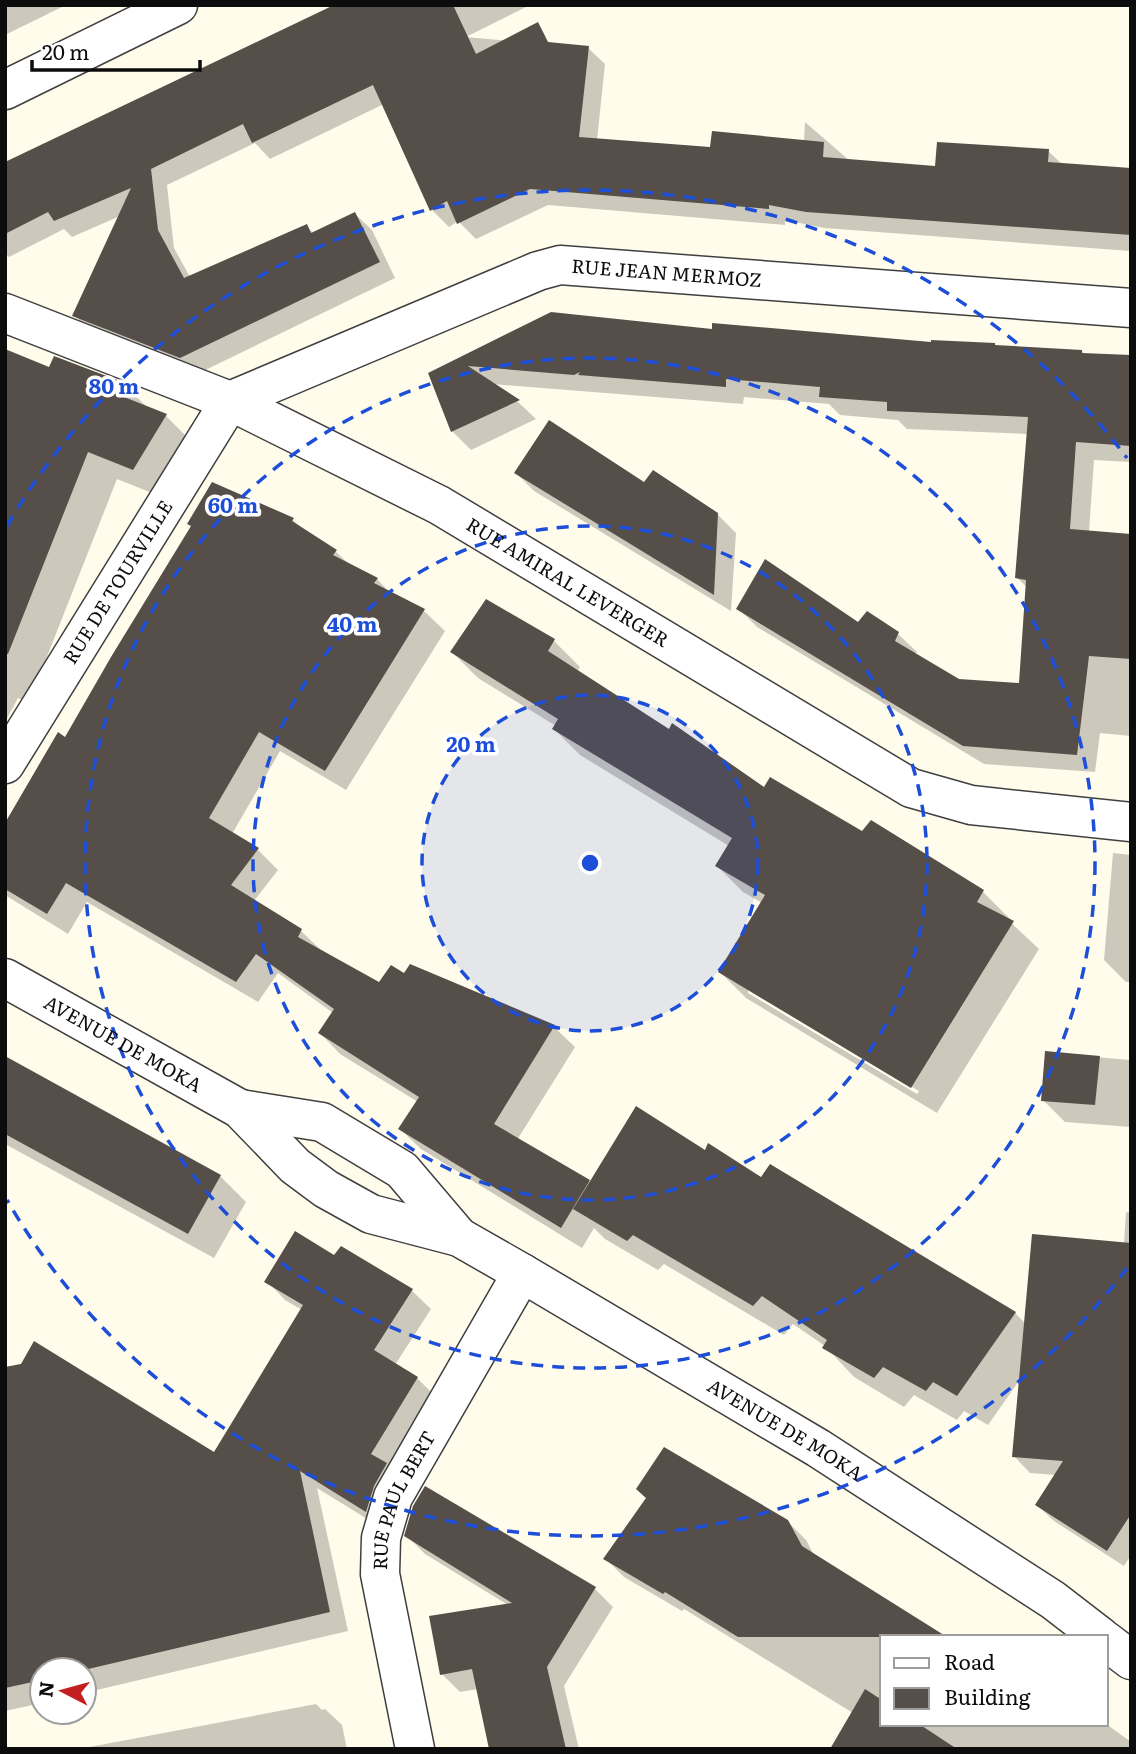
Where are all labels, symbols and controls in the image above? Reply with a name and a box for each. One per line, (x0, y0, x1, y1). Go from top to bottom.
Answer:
scale bar (32, 28, 200, 72)
text: 20 m (42, 35, 89, 66)
street label: RUE JEAN MERMOZ (571, 251, 763, 293)
text: 80 m (89, 369, 139, 400)
text: 60 m (208, 488, 258, 519)
street label: RUE DE TOURVILLE (55, 494, 178, 669)
street label: RUE AMIRAL LEVERGER (461, 510, 675, 653)
text: 40 m (327, 607, 377, 638)
text: 20 m (446, 727, 496, 758)
centre of rings (578, 851, 602, 875)
street label: AVENUE DE MOKA (39, 988, 208, 1098)
street label: AVENUE DE MOKA (703, 1371, 869, 1487)
street label: RUE PAUL BERT (365, 1425, 441, 1570)
legend (880, 1635, 1108, 1726)
text: Road (944, 1645, 995, 1676)
north arrow (28, 1656, 98, 1726)
text: N (30, 1680, 60, 1699)
text: Building (944, 1680, 1031, 1711)

